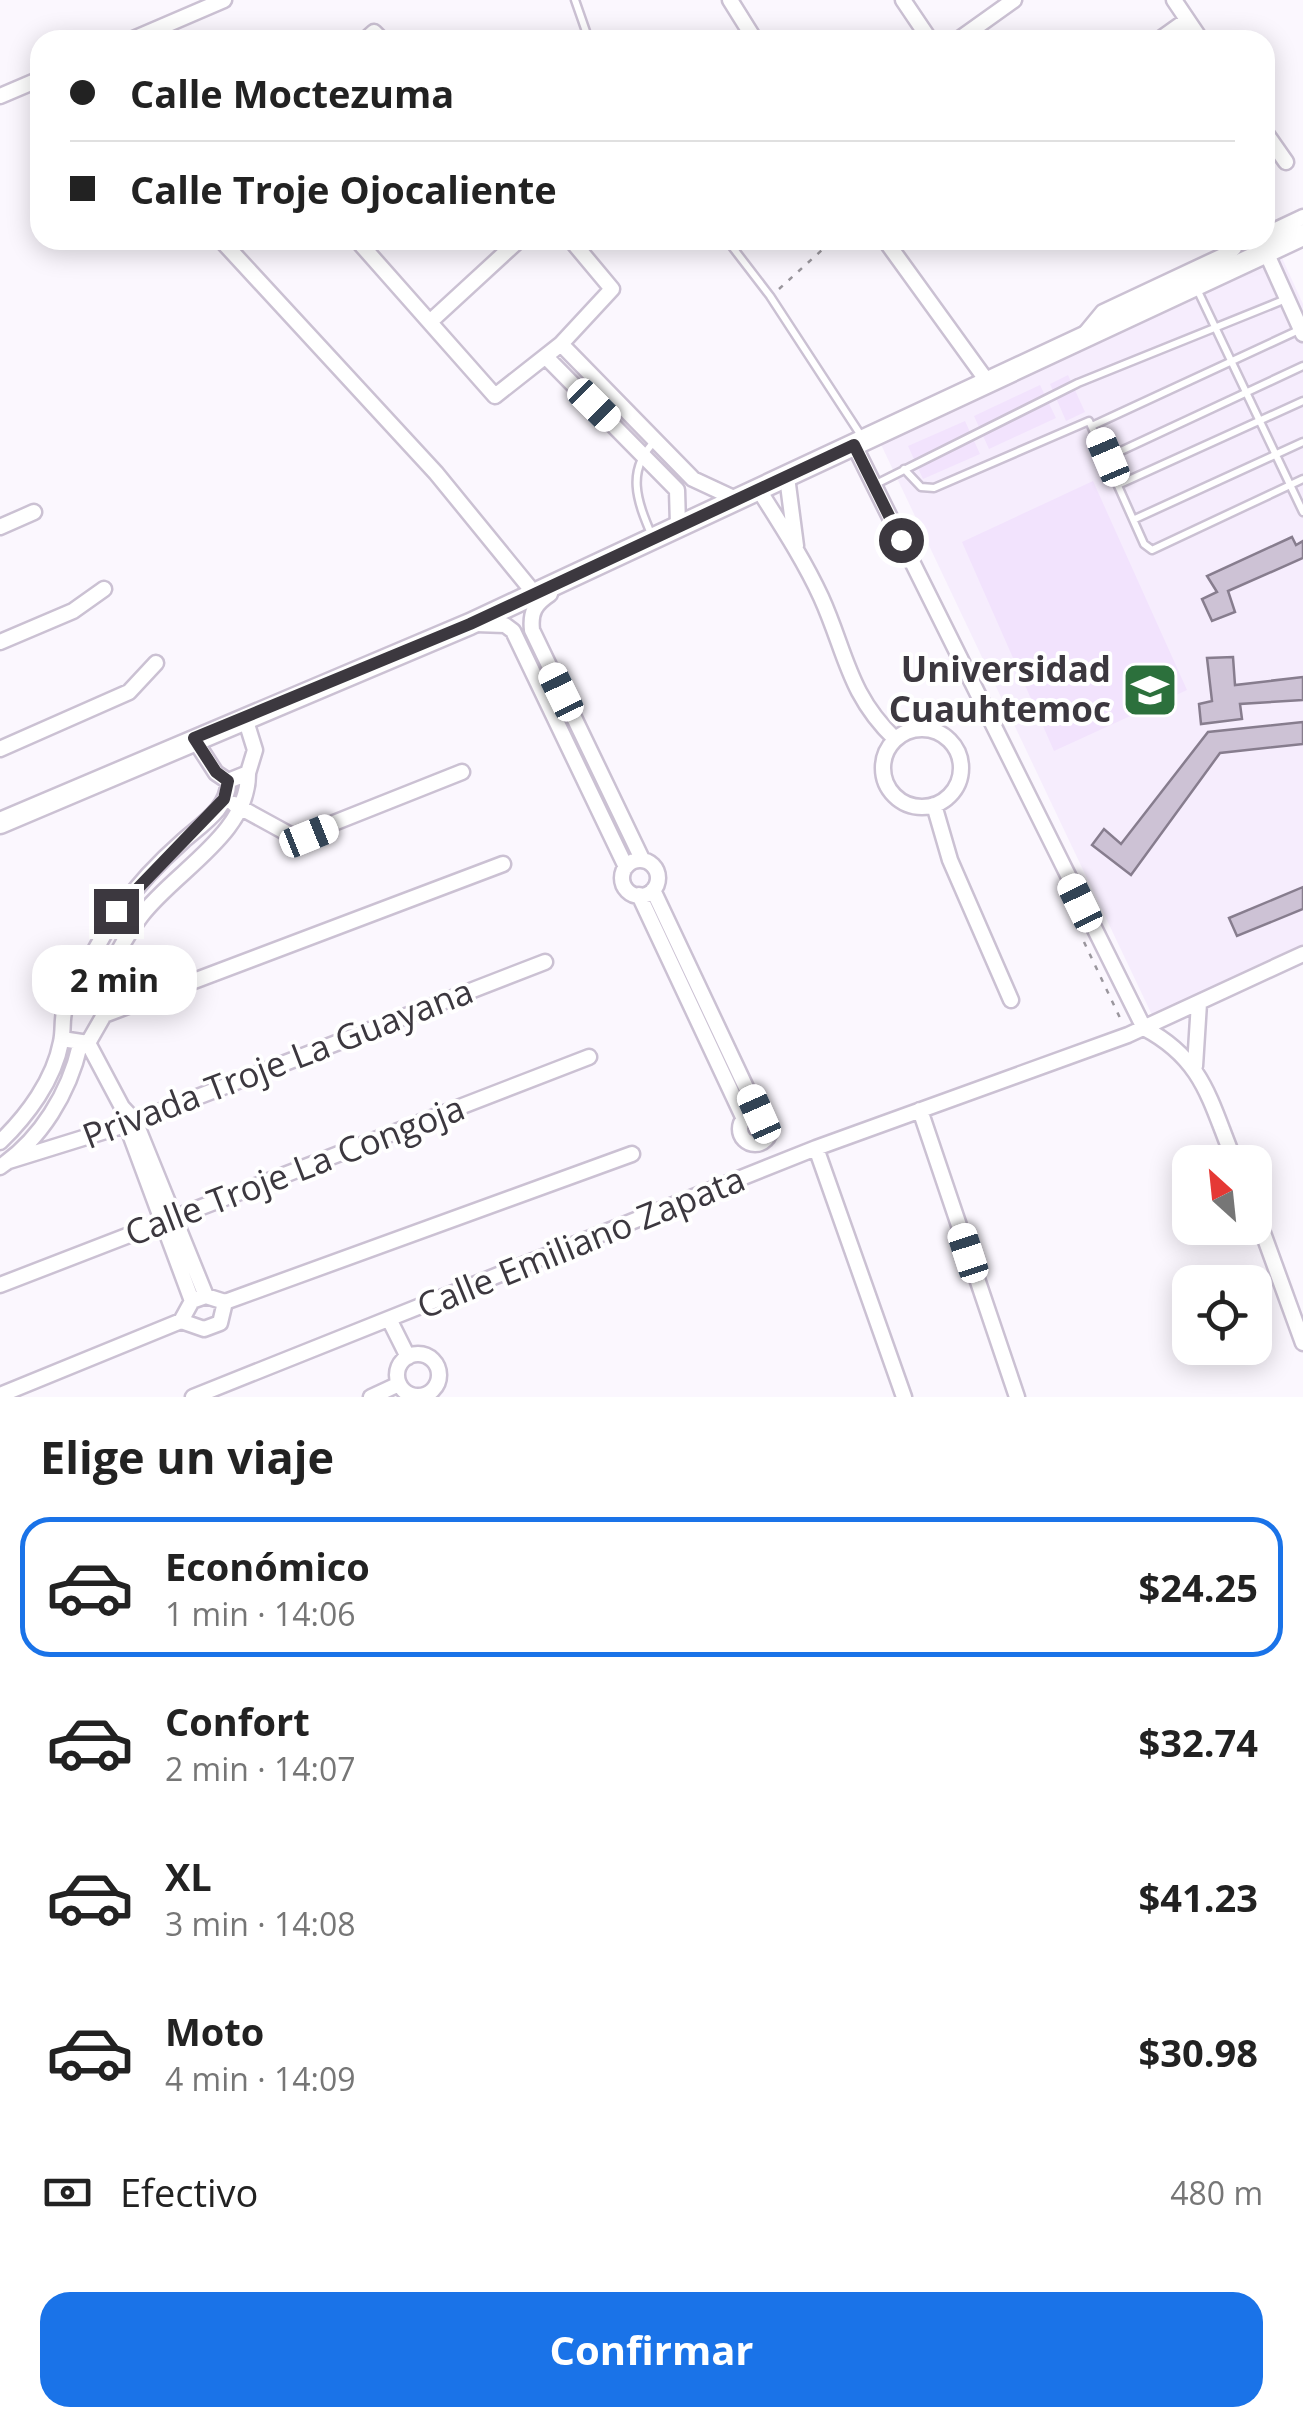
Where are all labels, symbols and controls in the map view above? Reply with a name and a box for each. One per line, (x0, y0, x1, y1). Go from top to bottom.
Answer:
text: Calle Moctezuma (130, 67, 454, 119)
text: Calle Troje Ojocaliente (130, 163, 557, 215)
car (562, 373, 626, 437)
car (1082, 424, 1134, 490)
route start (879, 518, 924, 563)
place label: Universidad Cuauhtemoc (889, 645, 1111, 732)
car (534, 658, 588, 726)
school or university icon: Universidad Cuauhtemoc (1120, 660, 1180, 720)
car (276, 811, 342, 861)
car (1053, 869, 1107, 937)
route end (94, 889, 139, 934)
callout: 2 min (34, 946, 198, 1016)
text: 2 min (70, 958, 159, 1001)
street label: Privada Troje La Guayana (76, 966, 479, 1159)
car (733, 1080, 785, 1148)
street label: Calle Troje La Congoja (118, 1083, 471, 1256)
north arrow (1172, 1145, 1272, 1245)
map controls (1172, 1145, 1272, 1365)
street label: Calle Emiliano Zapata (410, 1154, 751, 1329)
car (944, 1220, 992, 1286)
button: locate (1172, 1265, 1272, 1365)
text: Elige un viaje (40, 1426, 334, 1487)
text: Económico (165, 1540, 370, 1592)
icon: car (45, 1542, 135, 1632)
text: $24.25 (1139, 1561, 1258, 1613)
text: 1 min · 14:06 (165, 1592, 356, 1635)
text: Confort (165, 1695, 310, 1747)
icon: car (45, 1697, 135, 1787)
text: $32.74 (1139, 1716, 1258, 1768)
text: 2 min · 14:07 (165, 1747, 356, 1790)
text: XL (165, 1850, 212, 1902)
icon: car (45, 1852, 135, 1942)
text: $41.23 (1139, 1871, 1258, 1923)
text: 3 min · 14:08 (165, 1902, 356, 1945)
text: Moto (165, 2005, 264, 2057)
icon: car (45, 2007, 135, 2097)
text: $30.98 (1139, 2026, 1258, 2078)
text: 4 min · 14:09 (165, 2057, 356, 2100)
icon: cash (40, 2165, 95, 2220)
text: Efectivo (120, 2166, 258, 2218)
text: 480 m (1170, 2171, 1263, 2214)
button: Confirmar (40, 2292, 1263, 2407)

